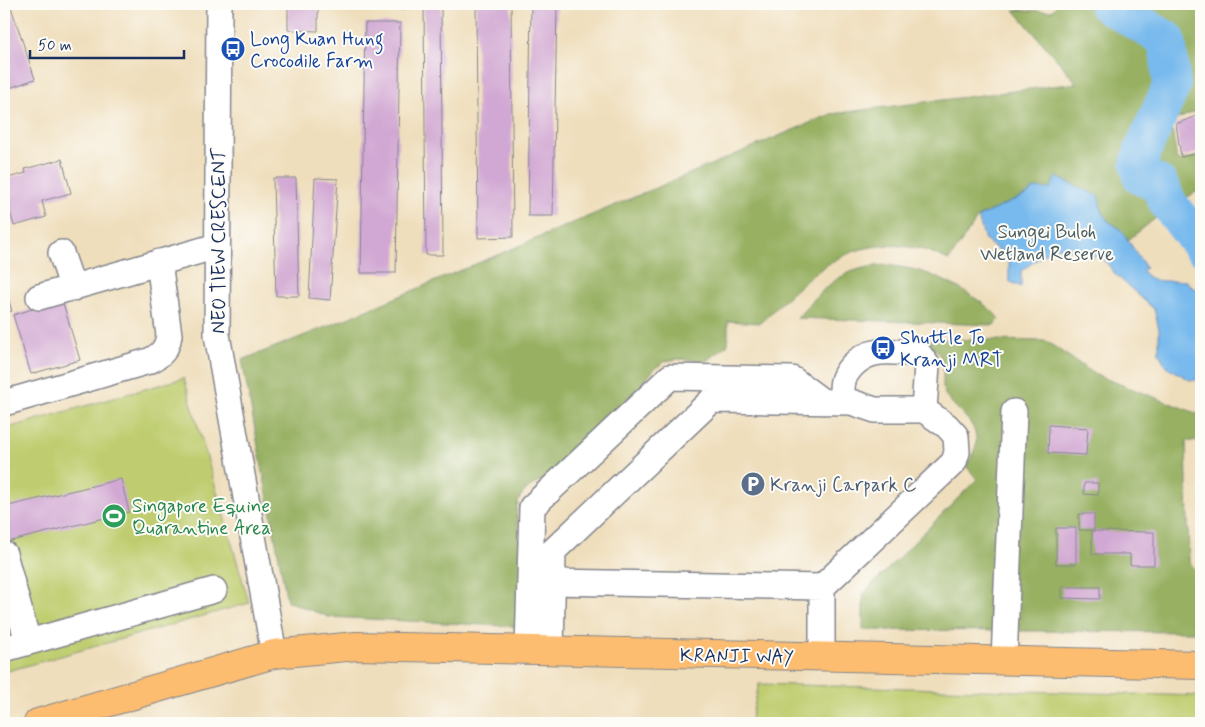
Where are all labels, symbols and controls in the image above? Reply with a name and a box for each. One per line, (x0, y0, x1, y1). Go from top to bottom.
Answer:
place label: Long Kuan Hung Crocodile Farm (250, 27, 384, 74)
scale bar (30, 28, 184, 60)
text: 50 m (38, 36, 72, 56)
bus stop icon: Long Kuan Hung Crocodile Farm (220, 36, 246, 62)
street label: NEO TIEW CRESCENT (207, 147, 232, 334)
park label: Sungei Buloh Wetland Reserve (980, 220, 1114, 267)
place label: Shuttle To Kranji MRT (900, 326, 1003, 373)
bus stop icon: Shuttle To Kranji MRT (870, 335, 896, 361)
parking icon: Kranji Carpark C (740, 471, 766, 497)
place label: Kranji Carpark C (770, 473, 917, 498)
place label: Singapore Equine Quarantine Area (132, 494, 271, 541)
sports icon: Singapore Equine Quarantine Area (101, 503, 127, 529)
street label: KRANJI WAY (680, 643, 795, 670)

